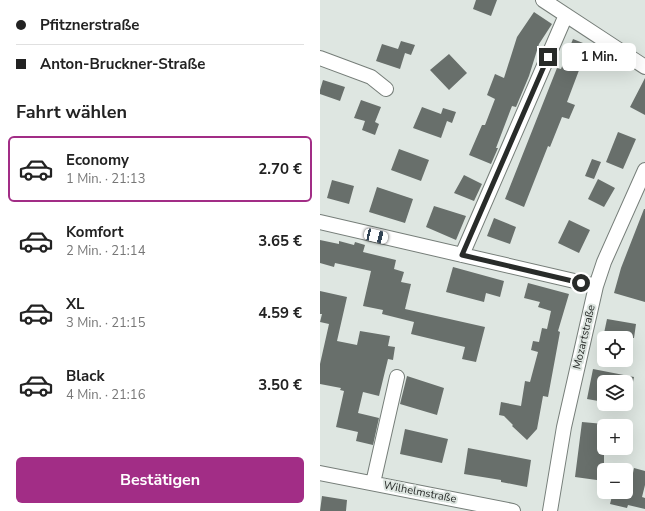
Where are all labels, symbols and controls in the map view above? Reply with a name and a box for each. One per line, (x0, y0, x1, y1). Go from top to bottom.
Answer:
text: Pfitznerstraße (40, 15, 140, 35)
callout: 1 Min. (562, 43, 636, 71)
route end (539, 48, 557, 66)
text: 1 Min. (581, 48, 617, 66)
text: Anton-Bruckner-Straße (40, 54, 205, 74)
text: Fahrt wählen (16, 100, 127, 124)
text: Economy (66, 150, 129, 170)
icon: car (18, 151, 54, 187)
text: 2.70 € (258, 159, 302, 179)
text: 1 Min. · 21:13 (66, 170, 145, 188)
text: Komfort (66, 222, 124, 242)
icon: car (18, 223, 54, 259)
car (363, 227, 389, 245)
text: 3.65 € (258, 231, 302, 251)
text: 2 Min. · 21:14 (66, 242, 145, 260)
route start (572, 274, 590, 292)
text: XL (66, 294, 85, 314)
icon: car (18, 295, 54, 331)
text: 4.59 € (258, 303, 302, 323)
street label: Mozartstraße (569, 303, 599, 371)
text: 3 Min. · 21:15 (66, 314, 145, 332)
map controls (597, 331, 633, 499)
button: locate (597, 331, 633, 367)
text: Black (66, 366, 104, 386)
icon: car (18, 367, 54, 403)
text: 3.50 € (258, 375, 302, 395)
button: layers (597, 375, 633, 411)
text: 4 Min. · 21:16 (66, 386, 145, 404)
button: + (597, 419, 633, 455)
button: Bestätigen (16, 457, 304, 503)
button: − (597, 463, 633, 499)
street label: Wilhelmstraße (382, 478, 458, 506)

